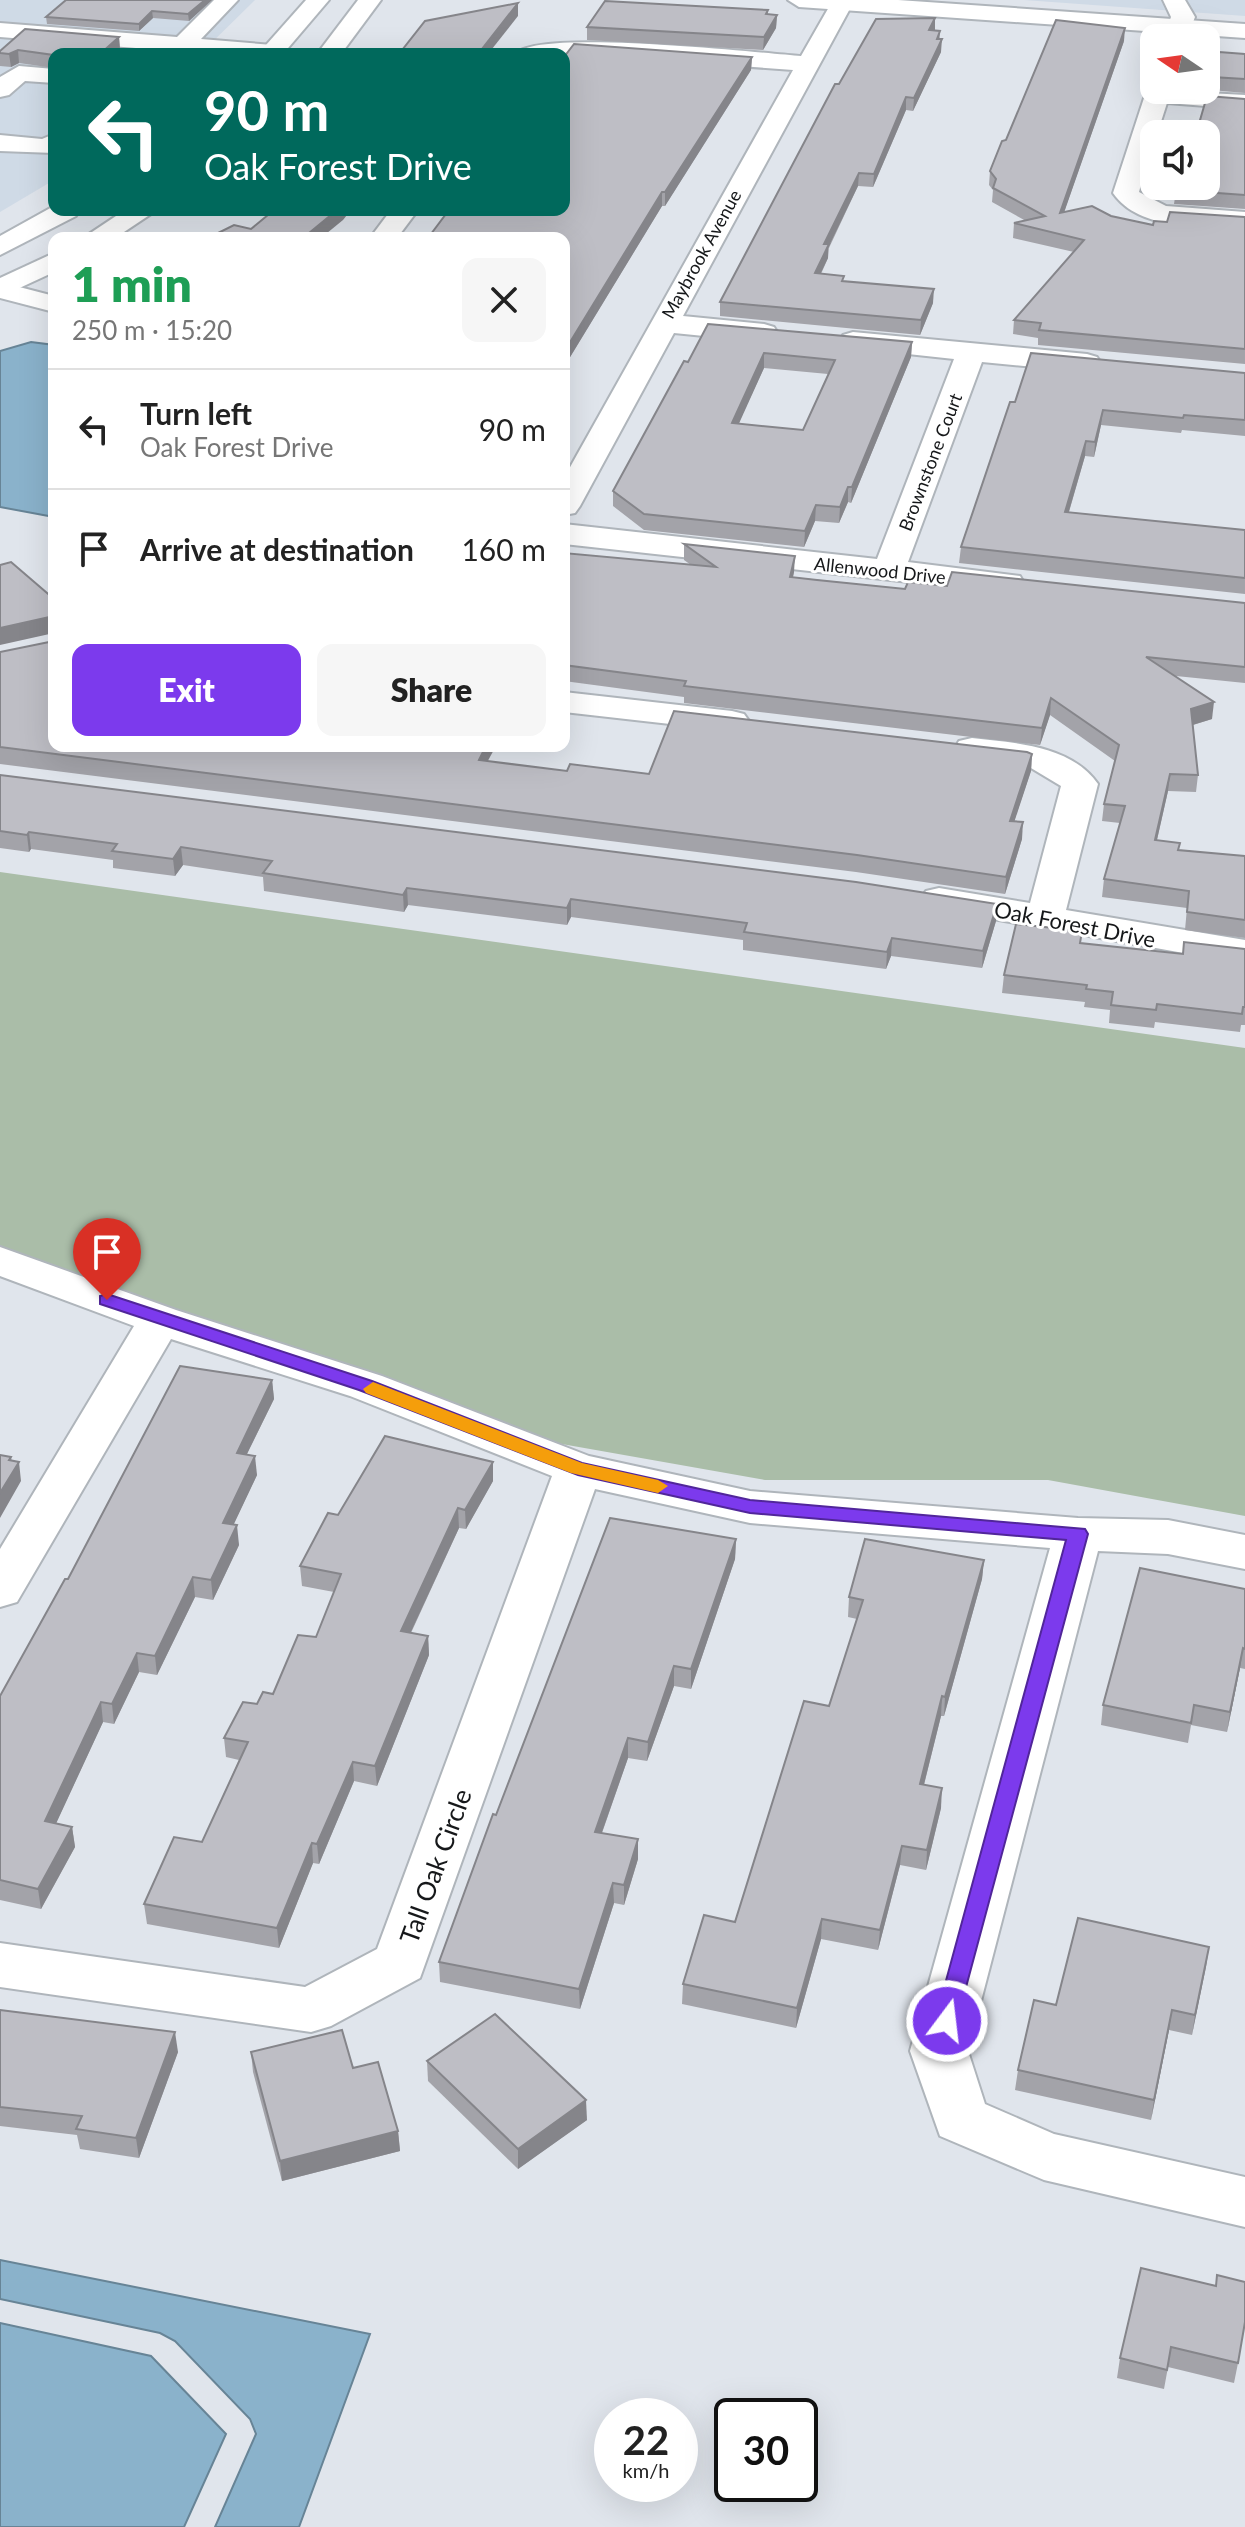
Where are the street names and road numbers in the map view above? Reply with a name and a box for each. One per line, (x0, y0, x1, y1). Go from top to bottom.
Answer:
street label: Maybrook Avenue (657, 186, 745, 322)
street label: Brownstone Court (894, 390, 967, 534)
street label: Allenwood Drive (813, 552, 947, 588)
street label: Oak Forest Drive (992, 895, 1158, 953)
street label: Tall Oak Circle (392, 1784, 478, 1948)

